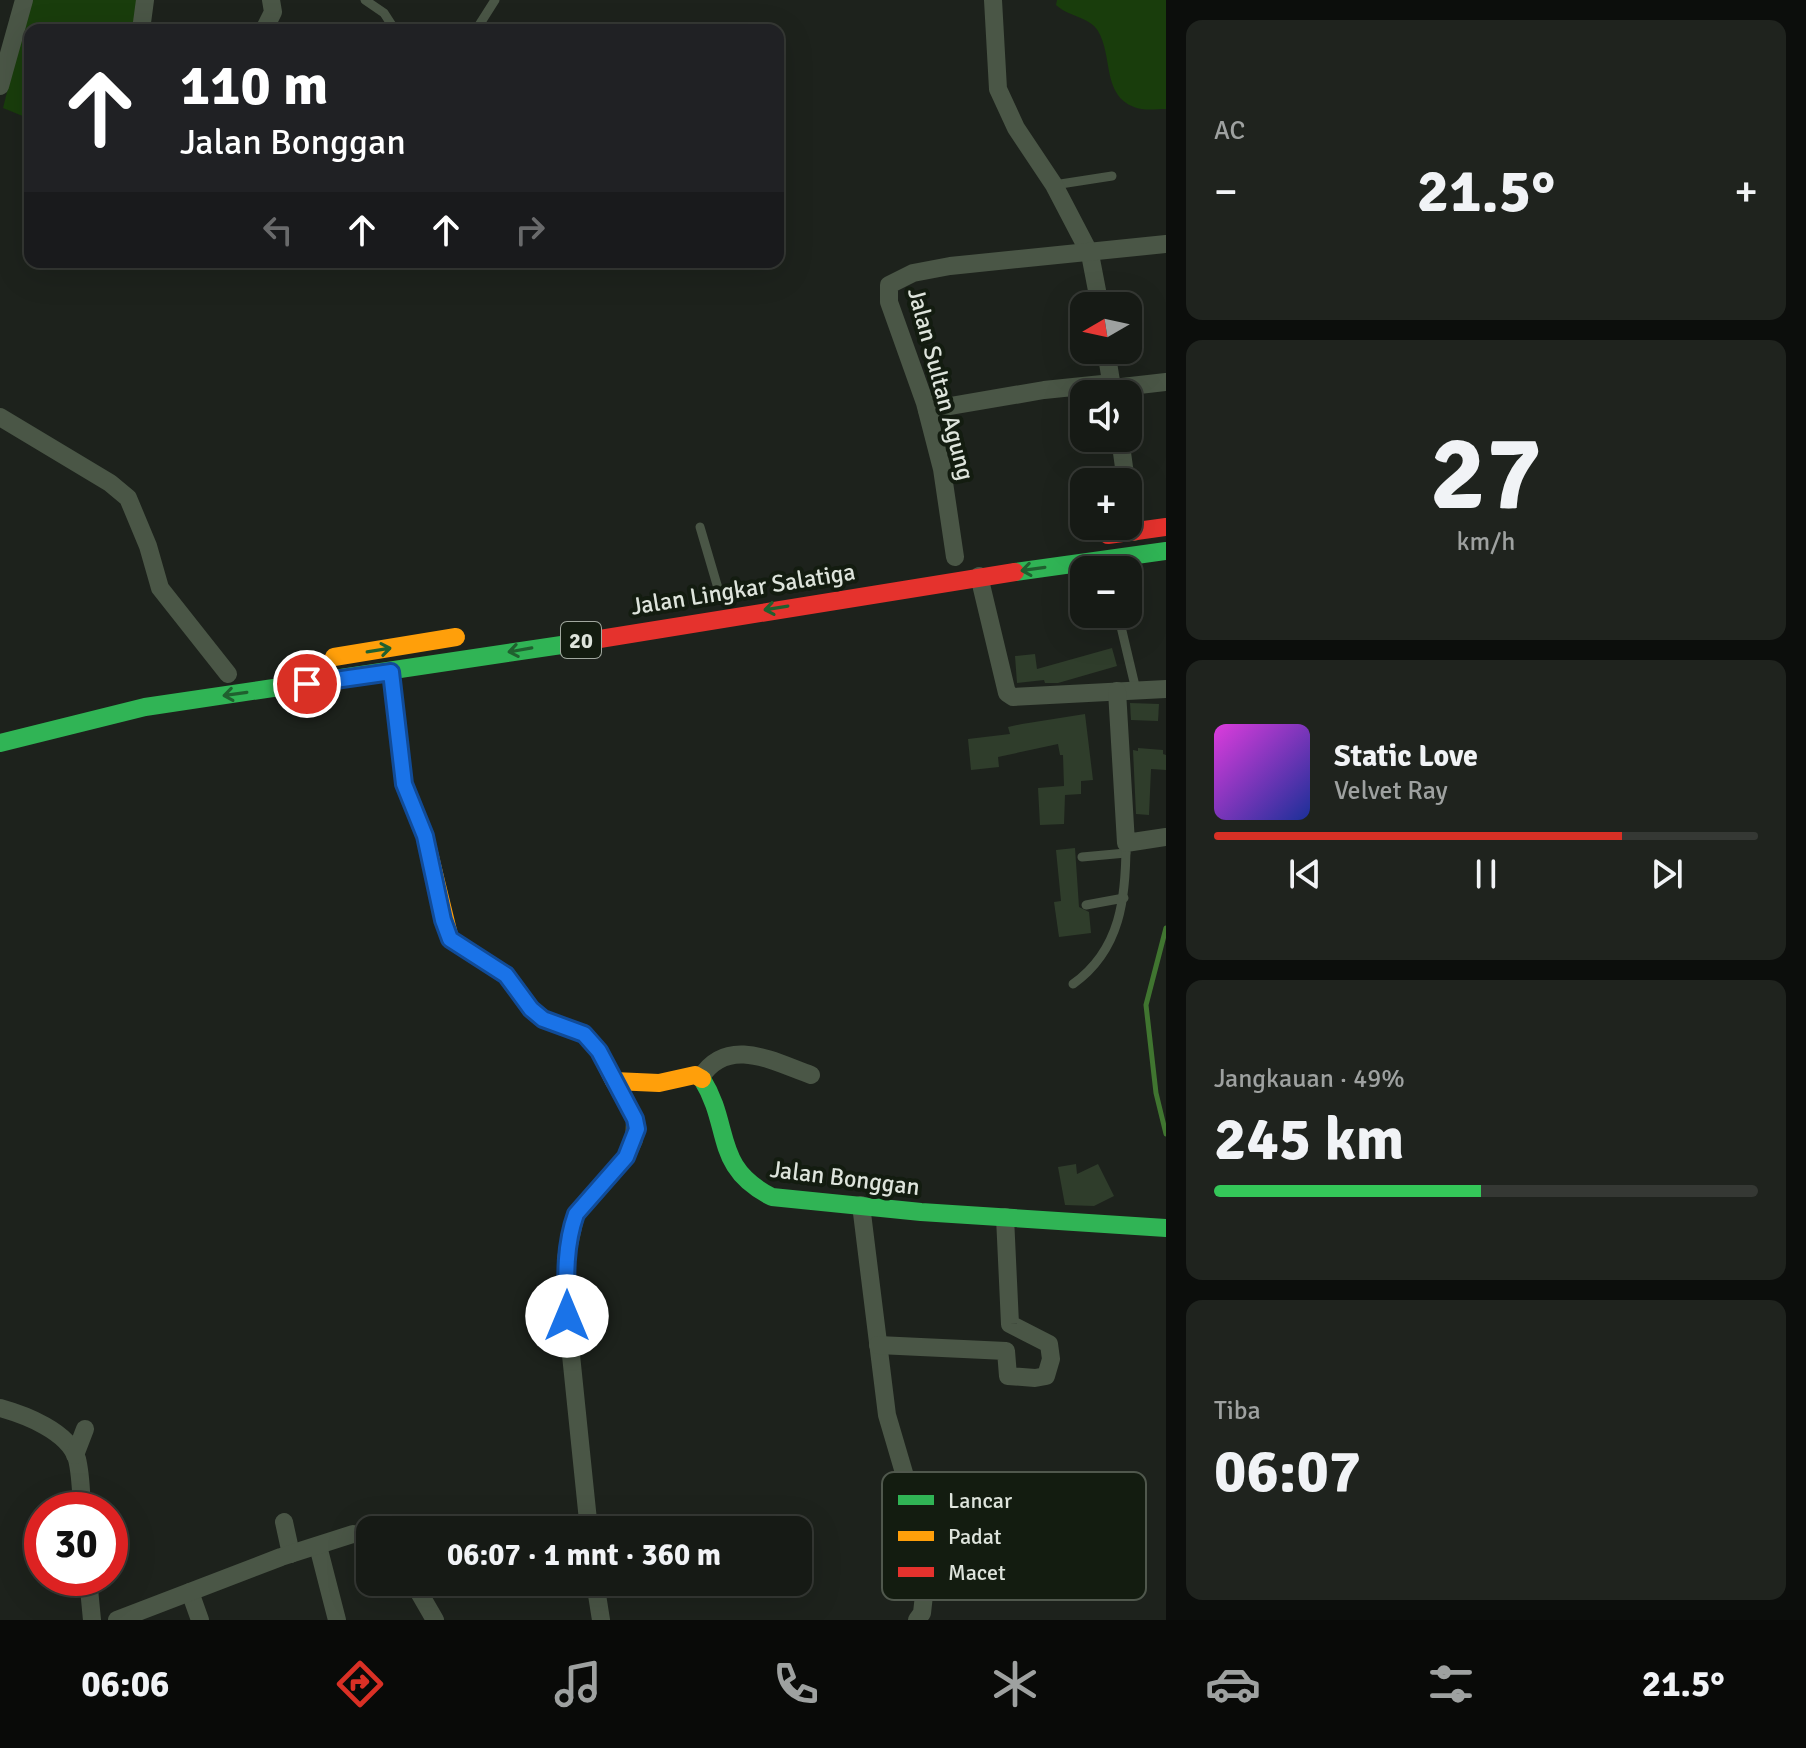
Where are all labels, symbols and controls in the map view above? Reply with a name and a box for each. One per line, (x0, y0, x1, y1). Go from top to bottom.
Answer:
text: 110 m (180, 51, 328, 120)
icon: ahead (48, 56, 152, 160)
text: AC (1214, 115, 1245, 147)
text: Jalan Bonggan (180, 120, 406, 165)
text: 21.5° (1417, 155, 1555, 229)
text: − (1214, 165, 1238, 219)
text: + (1734, 165, 1758, 219)
icon: left (256, 208, 300, 252)
icon: ahead (340, 208, 384, 252)
icon: ahead (424, 208, 468, 252)
icon: right (508, 208, 552, 252)
street label: Jalan Sultan Agung (901, 284, 981, 484)
north arrow (1070, 292, 1142, 364)
map controls (1070, 292, 1142, 628)
button: sound (1070, 380, 1142, 452)
text: 27 (1430, 410, 1542, 538)
button: + (1070, 468, 1142, 540)
text: km/h (1457, 526, 1515, 558)
street label: Jalan Lingkar Salatiga (629, 556, 857, 622)
button: − (1070, 556, 1142, 628)
one-way arrow (1021, 562, 1046, 577)
one-way arrow (764, 601, 789, 616)
road number: 20 (561, 622, 601, 658)
one-way arrow (366, 641, 391, 656)
one-way arrow (507, 644, 533, 659)
pin (273, 650, 341, 718)
icon: arrive (285, 662, 329, 706)
one-way arrow (223, 687, 248, 702)
text: Static Love (1334, 738, 1478, 775)
text: Velvet Ray (1334, 775, 1448, 807)
icon: previous (1283, 852, 1327, 896)
icon: pause (1464, 852, 1508, 896)
icon: next (1645, 852, 1689, 896)
text: Jangkauan · 49% (1214, 1063, 1405, 1095)
text: 245 km (1214, 1103, 1404, 1177)
street label: Jalan Bonggan (768, 1154, 922, 1202)
position arrow (525, 1274, 609, 1358)
text: Tiba (1214, 1395, 1261, 1427)
text: 06:07 (1214, 1435, 1361, 1509)
legend (882, 1472, 1146, 1600)
text: Lancar (948, 1487, 1012, 1514)
speed limit sign: 30 (24, 1492, 128, 1596)
text: Padat (948, 1523, 1002, 1550)
text: 06:07 · 1 mnt · 360 m (447, 1537, 721, 1574)
text: Macet (948, 1559, 1006, 1586)
icon: directions (332, 1656, 388, 1712)
icon: music (550, 1656, 606, 1712)
icon: phone (768, 1656, 824, 1712)
icon: climate (987, 1656, 1043, 1712)
icon: car (1205, 1656, 1261, 1712)
icon: filters (1423, 1656, 1479, 1712)
text: 06:06 (81, 1662, 170, 1707)
text: 21.5° (1642, 1662, 1725, 1707)

